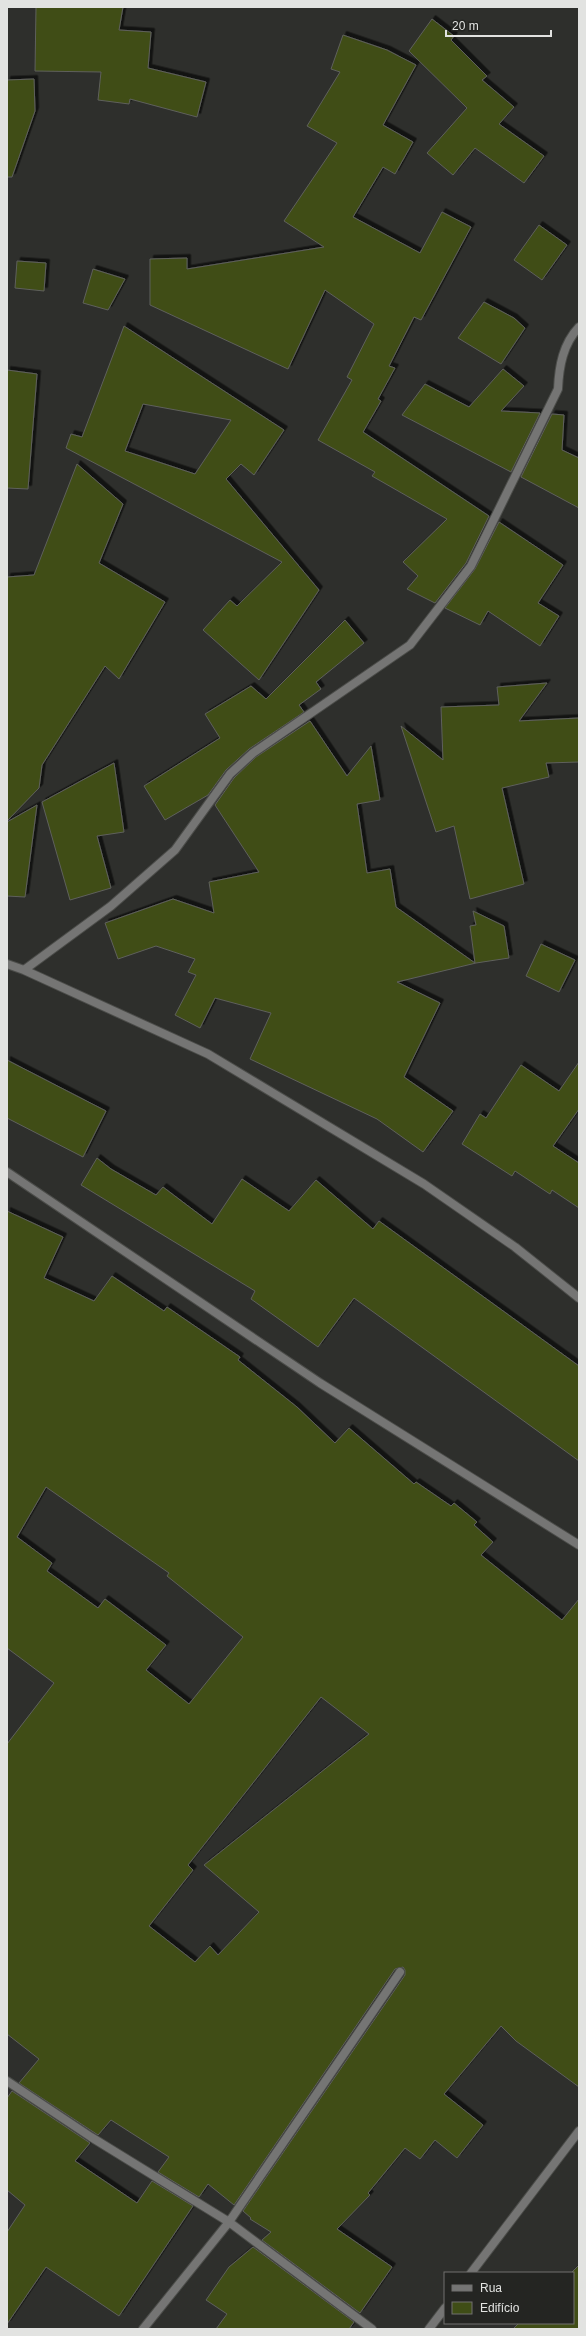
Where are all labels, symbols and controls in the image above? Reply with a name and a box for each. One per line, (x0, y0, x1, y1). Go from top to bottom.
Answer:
scale bar (446, 12, 551, 38)
text: 20 m (452, 19, 479, 33)
legend (444, 2272, 574, 2324)
text: Rua (480, 2281, 502, 2295)
text: Edifício (480, 2301, 520, 2315)

